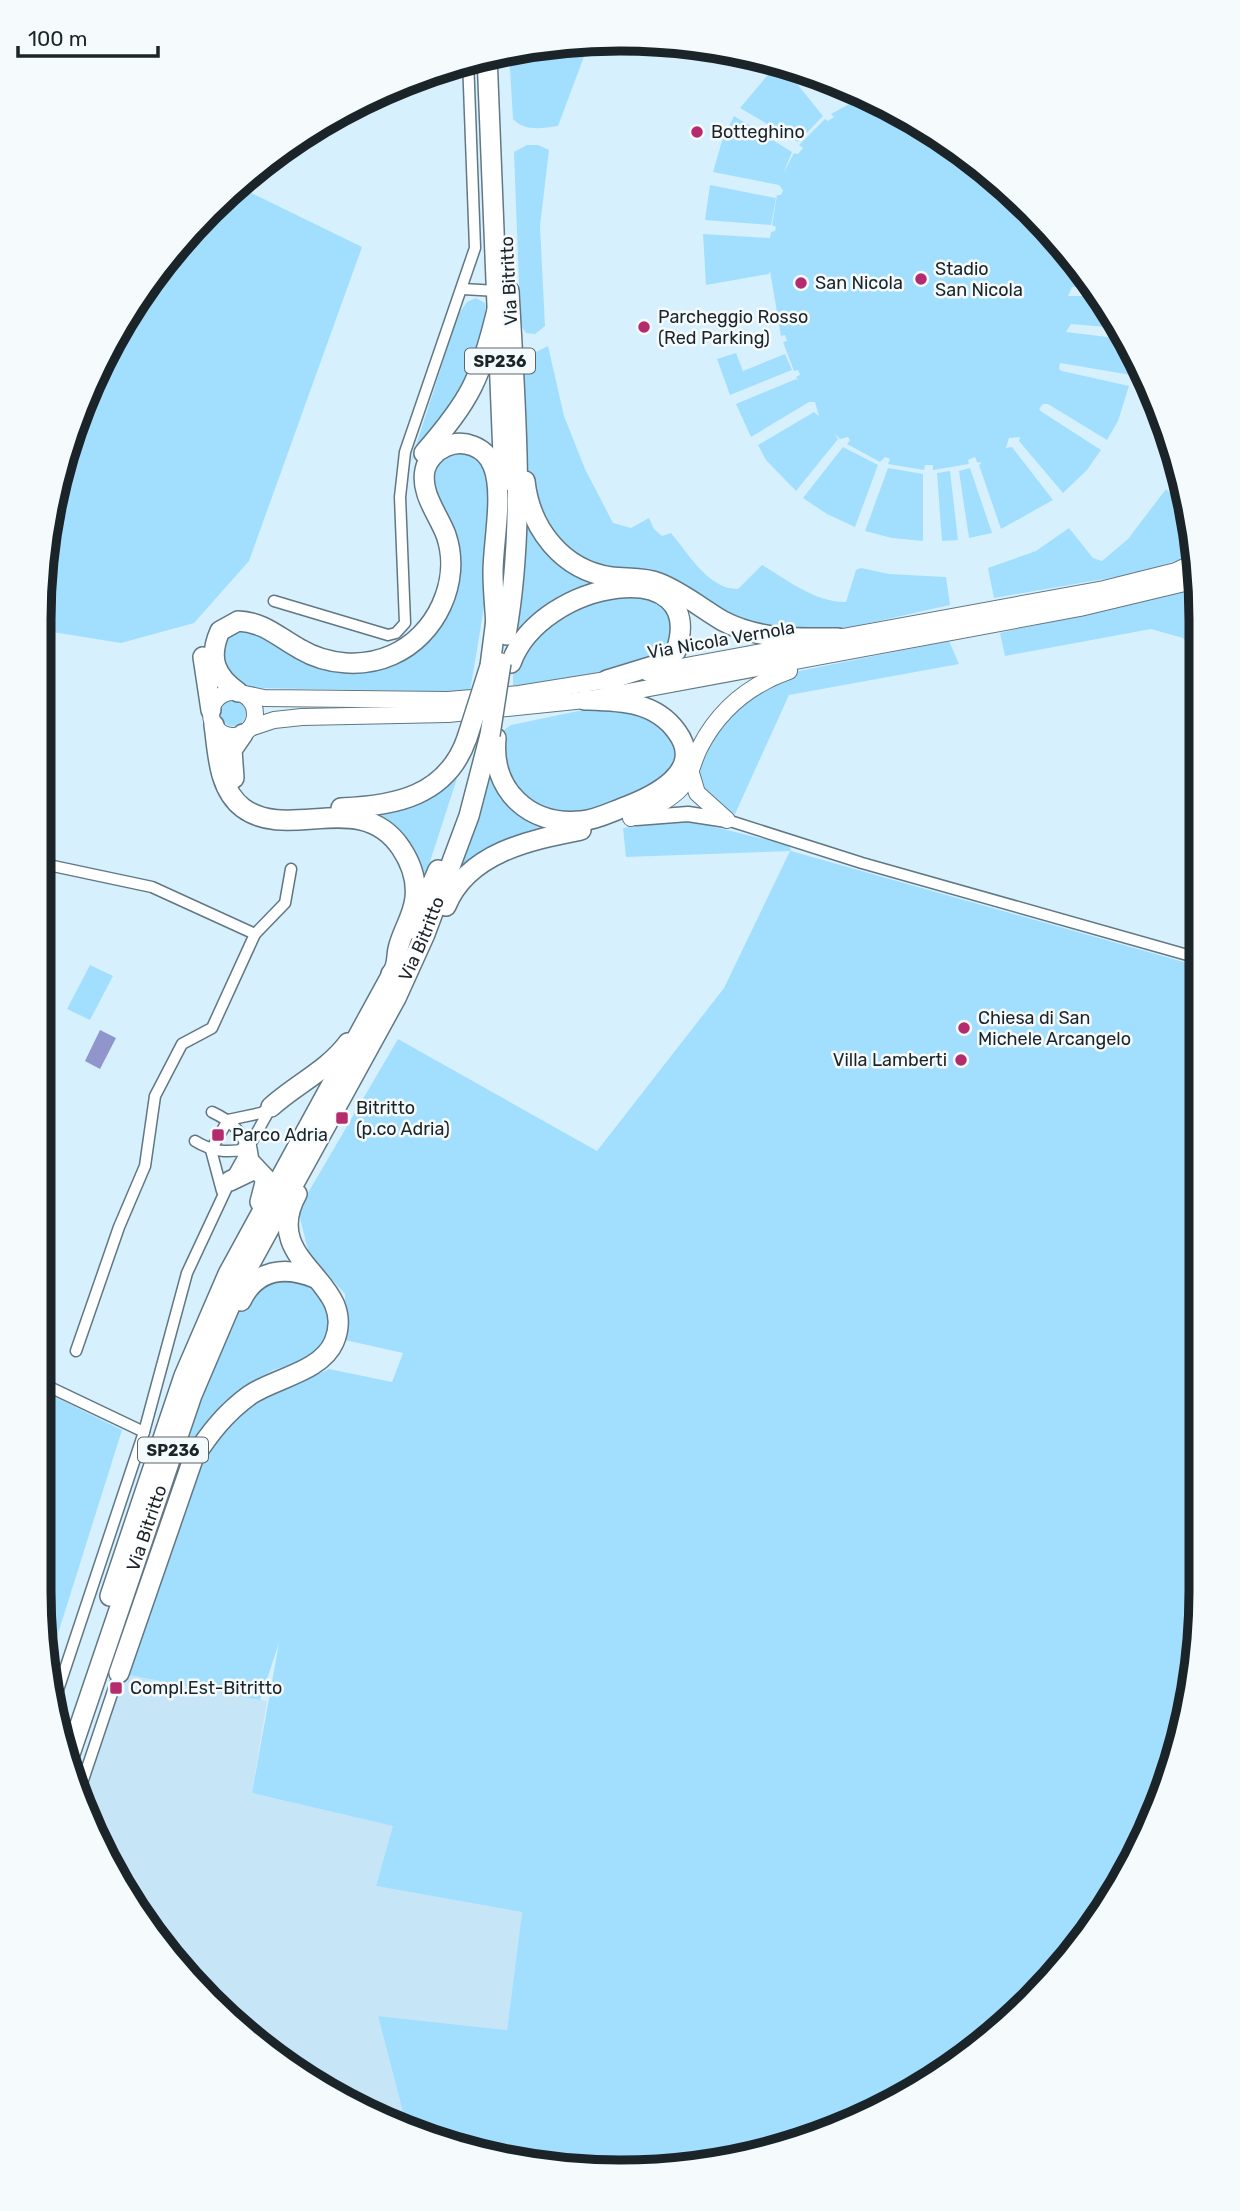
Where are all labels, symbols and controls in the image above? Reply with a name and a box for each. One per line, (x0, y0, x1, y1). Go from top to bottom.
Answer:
scale bar (18, 14, 158, 58)
text: 100 m (28, 26, 87, 51)
place label: Botteghino (711, 121, 805, 143)
marker: Botteghino (689, 124, 705, 140)
street label: Via Bitritto (496, 236, 522, 326)
place label: Stadio San Nicola (935, 258, 1023, 301)
marker: Stadio San Nicola (913, 271, 929, 287)
place label: San Nicola (815, 272, 903, 294)
marker: San Nicola (793, 275, 809, 291)
place label: Parcheggio Rosso (Red Parking) (658, 306, 808, 349)
marker: Parcheggio Rosso (Red Parking) (636, 319, 652, 335)
road number: SP236 (465, 348, 535, 374)
street label: Via Nicola Vernola (646, 616, 796, 664)
street label: Via Bitritto (394, 894, 449, 985)
place label: Chiesa di San Michele Arcangelo (978, 1007, 1131, 1050)
marker: Chiesa di San Michele Arcangelo (956, 1020, 972, 1036)
place label: Villa Lamberti (833, 1049, 947, 1071)
marker: Villa Lamberti (953, 1052, 969, 1068)
place label: Bitritto (p.co Adria) (356, 1097, 450, 1140)
marker: Bitritto (p.co Adria) (334, 1110, 350, 1126)
place label: Parco Adria (232, 1124, 328, 1146)
marker: Parco Adria (210, 1127, 226, 1143)
road number: SP236 (138, 1438, 208, 1462)
street label: Via Bitritto (122, 1482, 172, 1574)
place label: Compl.Est-Bitritto (130, 1677, 282, 1699)
marker: Compl.Est-Bitritto (108, 1680, 124, 1696)

